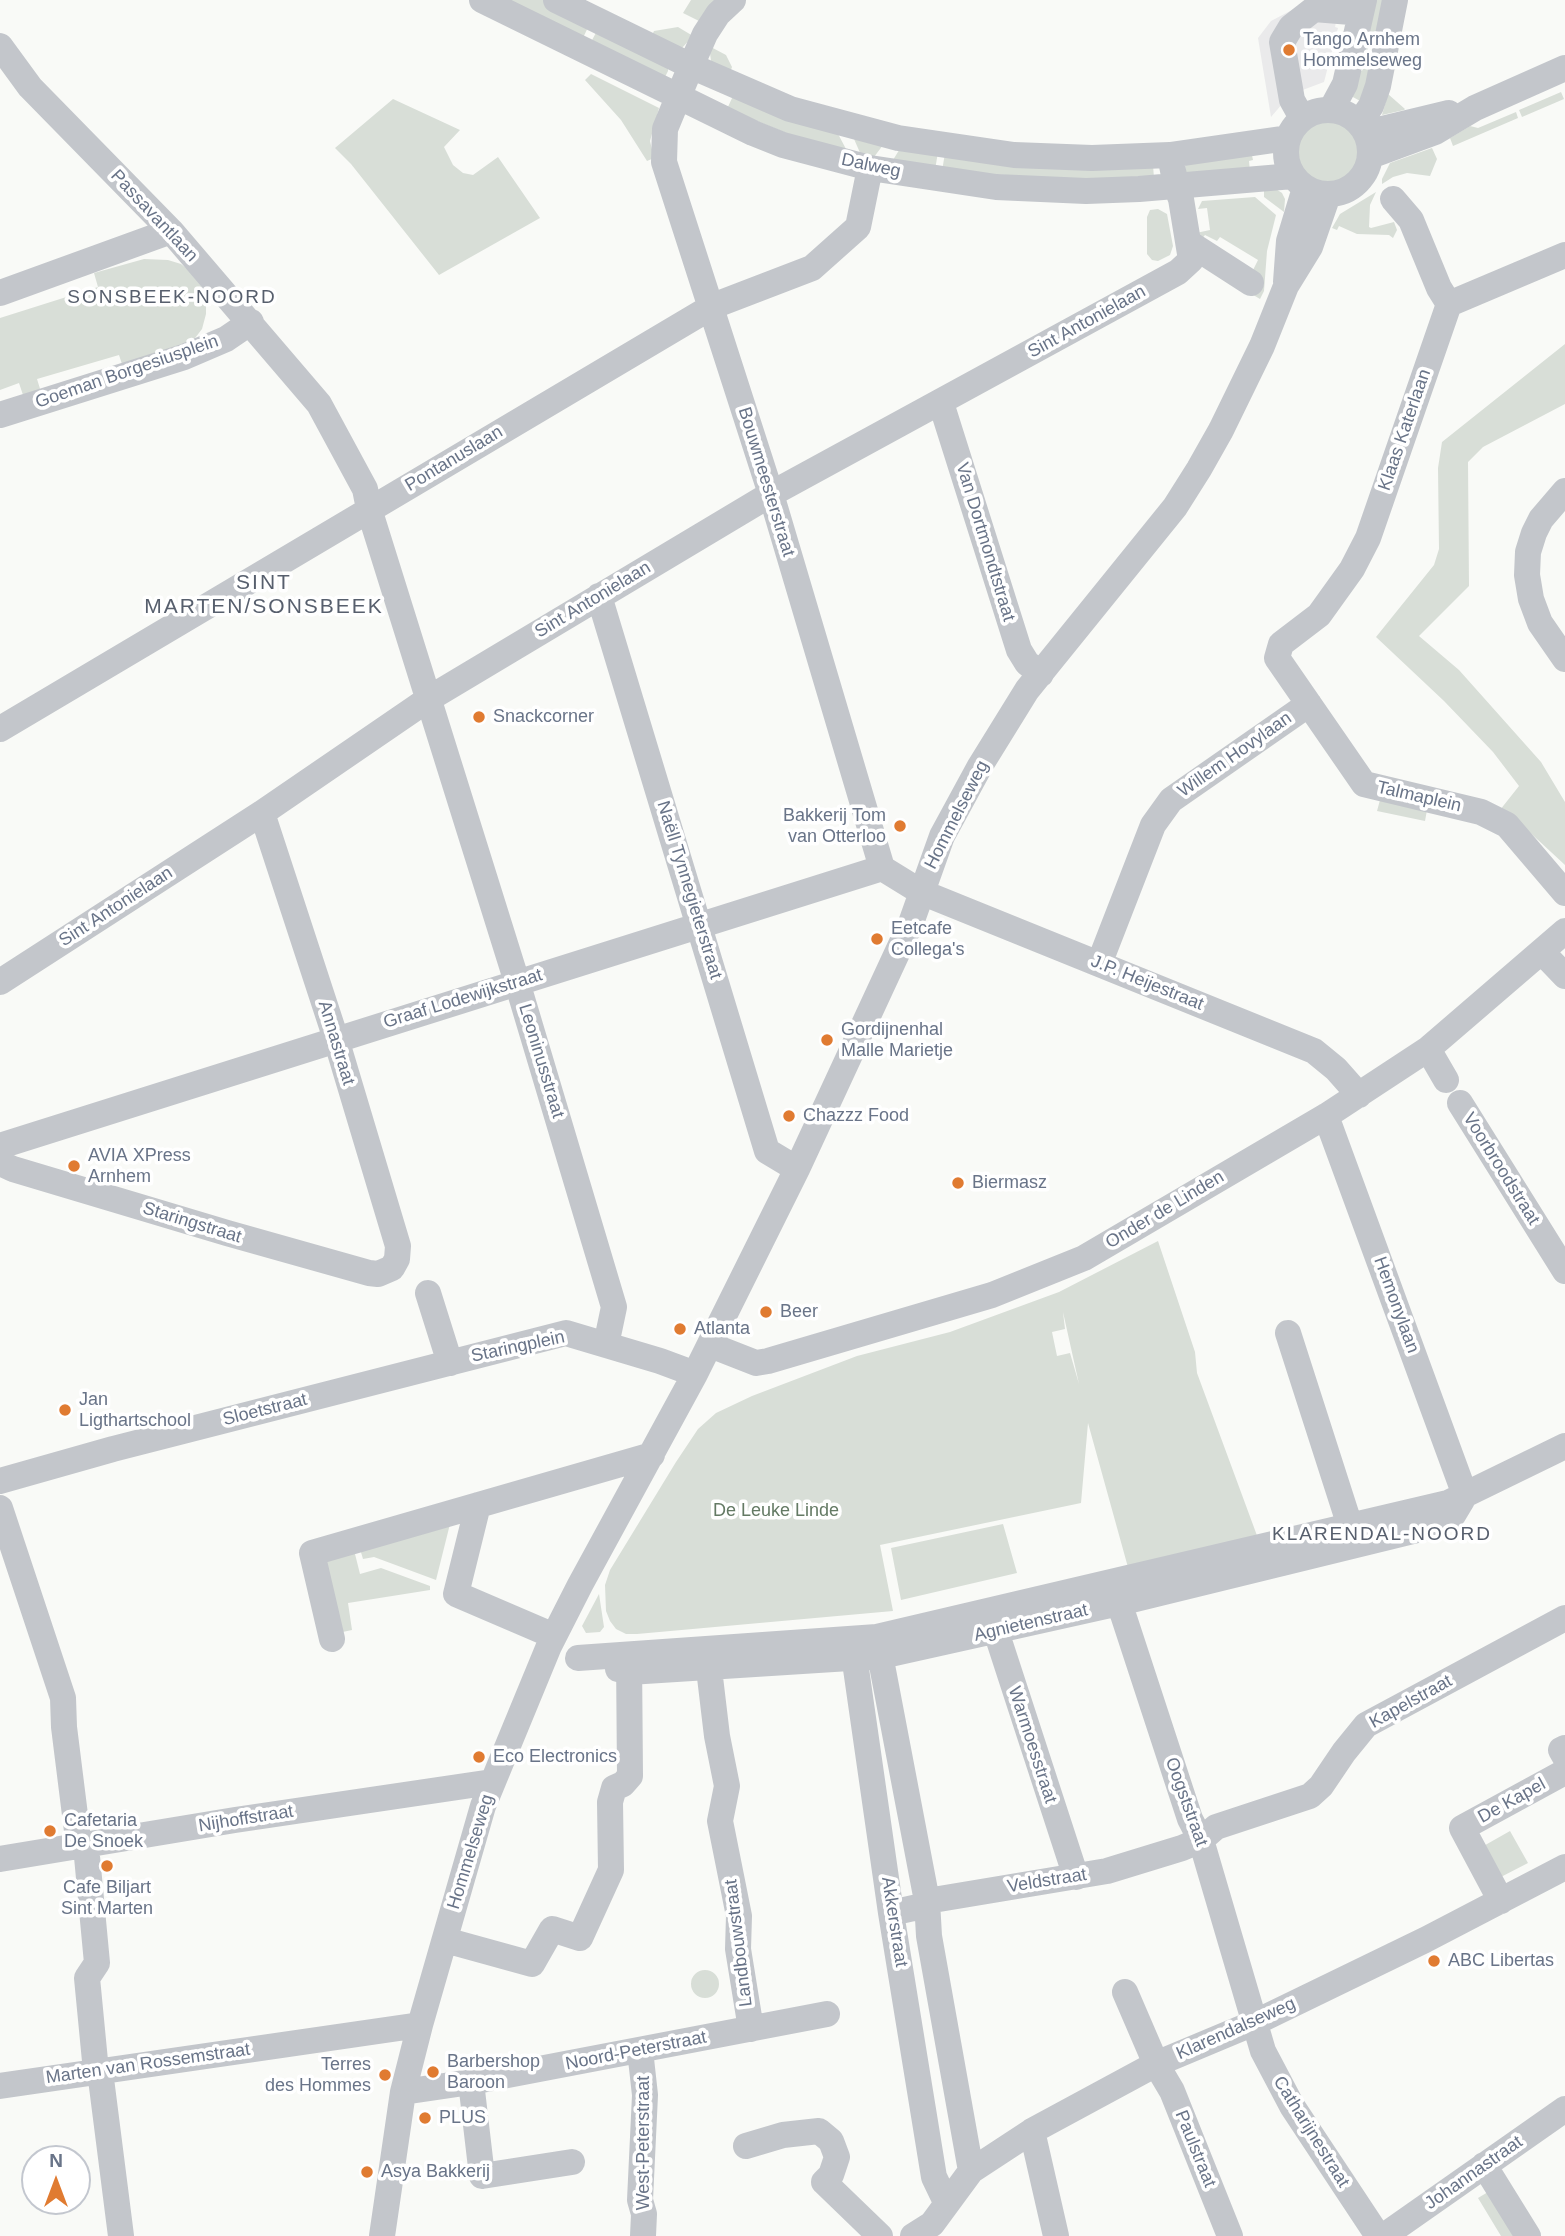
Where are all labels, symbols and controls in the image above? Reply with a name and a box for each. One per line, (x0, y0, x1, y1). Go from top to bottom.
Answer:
place label: Tango Arnhem Hommelseweg (1303, 29, 1422, 72)
marker: Tango Arnhem Hommelseweg (1281, 42, 1297, 58)
street label: Dalweg (839, 149, 903, 183)
street label: Passavantlaan (106, 165, 202, 267)
street label: Sint Antonielaan (1024, 281, 1150, 363)
district label: SONSBEEK-NOORD (69, 287, 275, 309)
street label: Goeman Borgesiusplein (33, 331, 221, 413)
street label: Klaas Katerlaan (1374, 366, 1436, 494)
street label: Bouwmeesterstraat (733, 405, 799, 559)
street label: Pontanuslaan (401, 421, 507, 497)
street label: Van Dortmondtstraat (951, 460, 1019, 624)
street label: Sint Antonielaan (531, 557, 655, 643)
district label: SINT MARTEN/SONSBEEK (146, 570, 382, 620)
place label: Snackcorner (493, 706, 594, 728)
street label: Willem Hovylaan (1174, 708, 1296, 802)
marker: Snackcorner (471, 709, 487, 725)
street label: Hommelseweg (920, 757, 994, 873)
street label: Talmaplein (1375, 777, 1463, 817)
street label: Naëll Tynnegieterstraat (652, 798, 726, 982)
place label: Bakkerij Tom van Otterloo (783, 805, 886, 848)
marker: Bakkerij Tom van Otterloo (892, 818, 908, 834)
street label: Sint Antonielaan (55, 862, 177, 952)
place label: Eetcafe Collega's (891, 918, 964, 960)
marker: Eetcafe Collega's (869, 931, 885, 947)
street label: J.P. Heijestraat (1087, 951, 1207, 1015)
street label: Graaf Lodewijkstraat (381, 965, 545, 1033)
street label: Annastraat (313, 998, 359, 1088)
street label: Leoninusstraat (513, 1001, 569, 1121)
place label: Gordijnenhal Malle Marietje (841, 1019, 953, 1062)
marker: Gordijnenhal Malle Marietje (819, 1032, 835, 1048)
place label: Chazzz Food (803, 1105, 909, 1127)
marker: Chazzz Food (781, 1108, 797, 1124)
street label: Voorbroodstraat (1458, 1109, 1544, 1229)
place label: AVIA XPress Arnhem (88, 1145, 191, 1188)
marker: AVIA XPress Arnhem (66, 1158, 82, 1174)
street label: Onder de Linden (1102, 1166, 1228, 1254)
place label: Biermasz (972, 1172, 1047, 1194)
marker: Biermasz (950, 1175, 966, 1191)
street label: Staringstraat (140, 1198, 244, 1248)
street label: Hemonylaan (1369, 1254, 1423, 1356)
place label: Beer (780, 1301, 818, 1323)
marker: Beer (758, 1304, 774, 1320)
place label: Atlanta (694, 1318, 750, 1340)
marker: Atlanta (672, 1321, 688, 1337)
street label: Staringplein (469, 1327, 567, 1367)
place label: Jan Ligthartschool (79, 1389, 191, 1432)
street label: Sloetstraat (221, 1389, 309, 1431)
marker: Jan Ligthartschool (57, 1402, 73, 1418)
park label: De Leuke Linde (713, 1500, 839, 1522)
district label: KLARENDAL-NOORD (1274, 1524, 1490, 1546)
street label: Agnietenstraat (972, 1599, 1090, 1647)
street label: Kapelstraat (1366, 1670, 1456, 1734)
street label: Warmoesstraat (1003, 1684, 1061, 1806)
place label: Eco Electronics (493, 1746, 617, 1768)
marker: Eco Electronics (471, 1749, 487, 1765)
street label: Oogststraat (1160, 1755, 1212, 1849)
street label: De Kapel (1474, 1774, 1550, 1828)
street label: Hommelseweg (443, 1792, 499, 1912)
street label: Nijhoffstraat (197, 1801, 295, 1837)
place label: Cafetaria De Snoek (64, 1810, 143, 1853)
marker: Cafetaria De Snoek (42, 1823, 58, 1839)
marker: Cafe Biljart Sint Marten (99, 1858, 115, 1874)
street label: Veldstraat (1006, 1864, 1088, 1898)
street label: Akkerstraat (876, 1875, 912, 1969)
place label: Cafe Biljart Sint Marten (61, 1877, 153, 1920)
street label: Landbouwstraat (720, 1878, 758, 2008)
place label: ABC Libertas (1448, 1950, 1554, 1972)
marker: ABC Libertas (1426, 1953, 1442, 1969)
street label: Klarendalseweg (1173, 1993, 1299, 2065)
street label: Noord-Peterstraat (564, 2027, 708, 2075)
street label: Marten van Rossemstraat (44, 2039, 252, 2089)
place label: Barbershop Baroon (447, 2051, 540, 2094)
place label: Terres des Hommes (265, 2054, 371, 2096)
marker: Barbershop Baroon (425, 2064, 441, 2080)
marker: Terres des Hommes (377, 2067, 393, 2083)
street label: Catharijnestraat (1268, 2072, 1354, 2192)
street label: West-Peterstraat (633, 2076, 655, 2210)
place label: PLUS (439, 2107, 486, 2129)
street label: Paulstraat (1170, 2107, 1220, 2191)
marker: PLUS (417, 2110, 433, 2126)
street label: Johannastraat (1421, 2131, 1527, 2215)
north arrow (21, 2145, 91, 2215)
text: N (49, 2150, 63, 2171)
place label: Asya Bakkerij (381, 2161, 490, 2183)
marker: Asya Bakkerij (359, 2164, 375, 2180)

